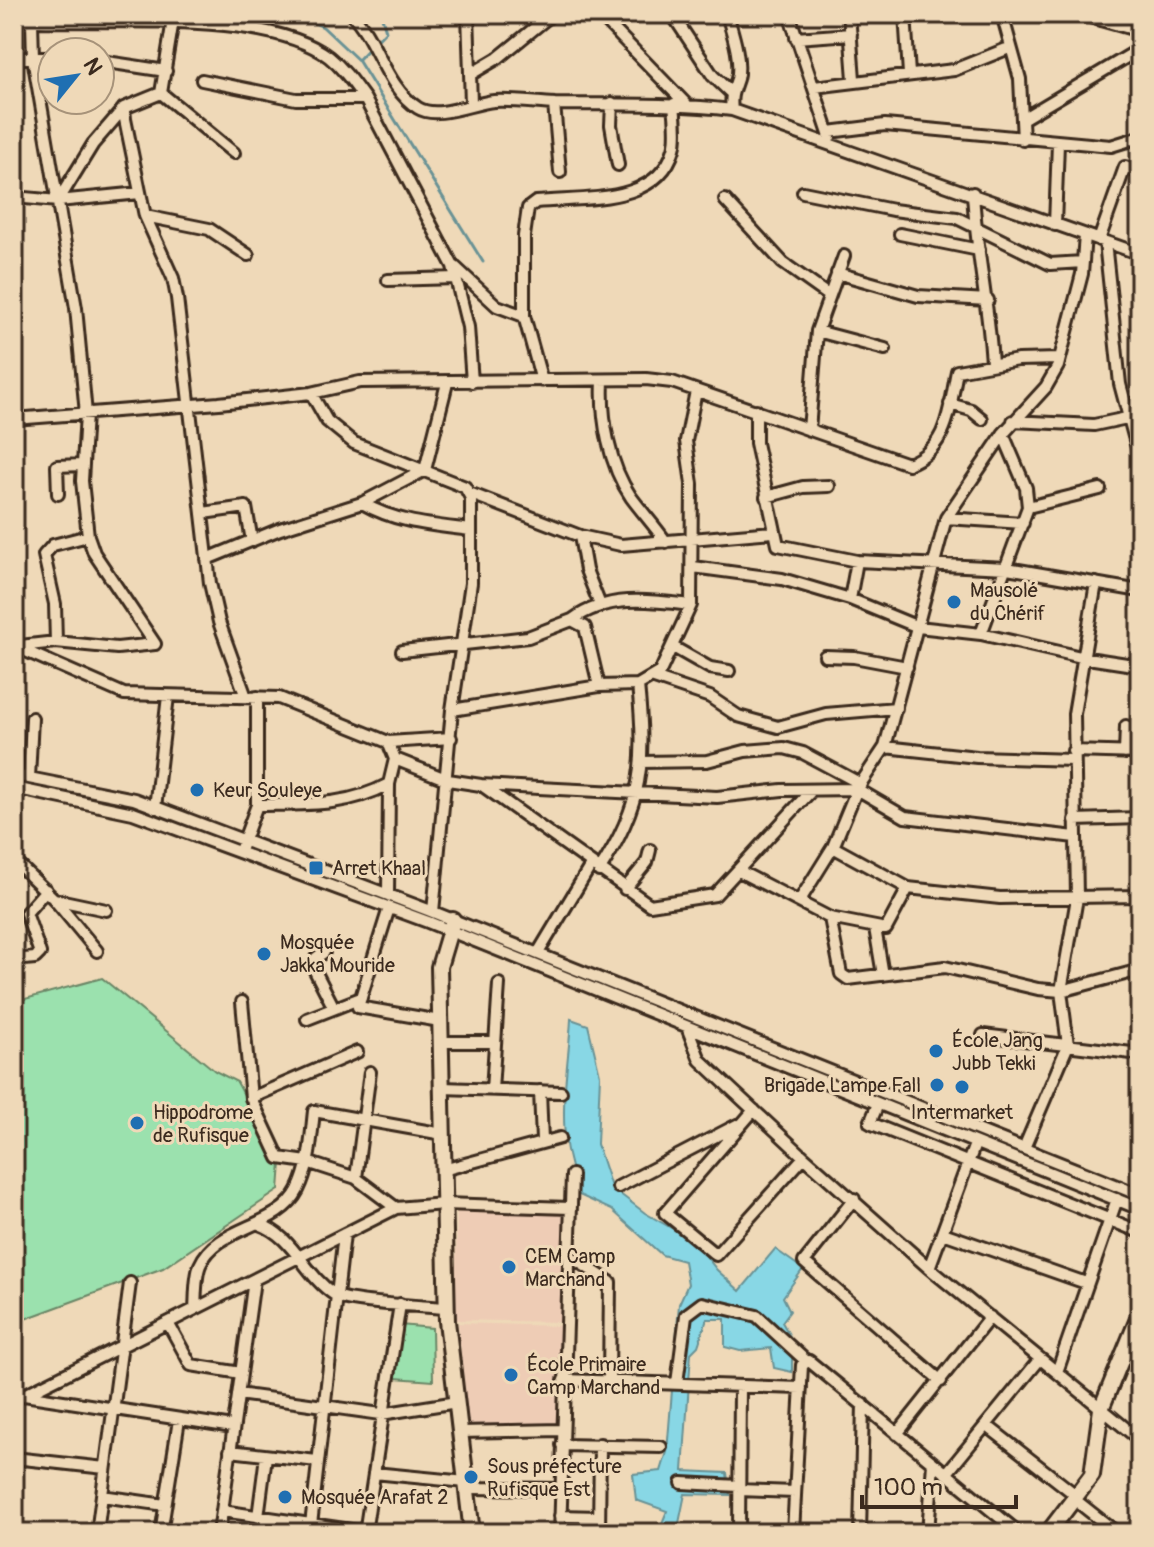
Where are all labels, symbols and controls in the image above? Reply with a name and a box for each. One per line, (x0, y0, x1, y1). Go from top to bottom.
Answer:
north arrow (36, 36, 116, 116)
text: N (77, 53, 108, 80)
place label: Mausolé du Chérif (970, 578, 1045, 626)
marker: Mausolé du Chérif (945, 593, 963, 611)
place label: Keur Souleye (213, 778, 322, 803)
marker: Keur Souleye (188, 781, 206, 799)
place label: Arret Khaal (332, 856, 426, 881)
marker: Arret Khaal (307, 859, 325, 877)
place label: Mosquée Jakka Mouride (280, 930, 395, 978)
marker: Mosquée Jakka Mouride (255, 945, 273, 963)
place label: École Jang Jubb Tekki (952, 1028, 1043, 1076)
marker: École Jang Jubb Tekki (927, 1042, 945, 1060)
place label: Brigade Lampe Fall (764, 1073, 921, 1098)
marker: Brigade Lampe Fall (928, 1076, 946, 1094)
marker: Intermarket (953, 1078, 971, 1096)
place label: Hippodrome de Rufisque (153, 1100, 253, 1148)
place label: Intermarket (911, 1100, 1014, 1125)
marker: Hippodrome de Rufisque (128, 1114, 146, 1132)
place label: CEM Camp Marchand (525, 1244, 615, 1292)
marker: CEM Camp Marchand (500, 1258, 518, 1276)
place label: École Primaire Camp Marchand (527, 1352, 660, 1400)
marker: École Primaire Camp Marchand (502, 1366, 520, 1384)
place label: Sous préfecture Rufisque Est (487, 1454, 622, 1502)
scale bar (862, 1459, 1016, 1509)
marker: Sous préfecture Rufisque Est (462, 1468, 480, 1486)
text: 100 m (874, 1473, 943, 1502)
place label: Mosquée Arafat 2 (301, 1485, 448, 1510)
marker: Mosquée Arafat 2 (276, 1488, 294, 1506)

